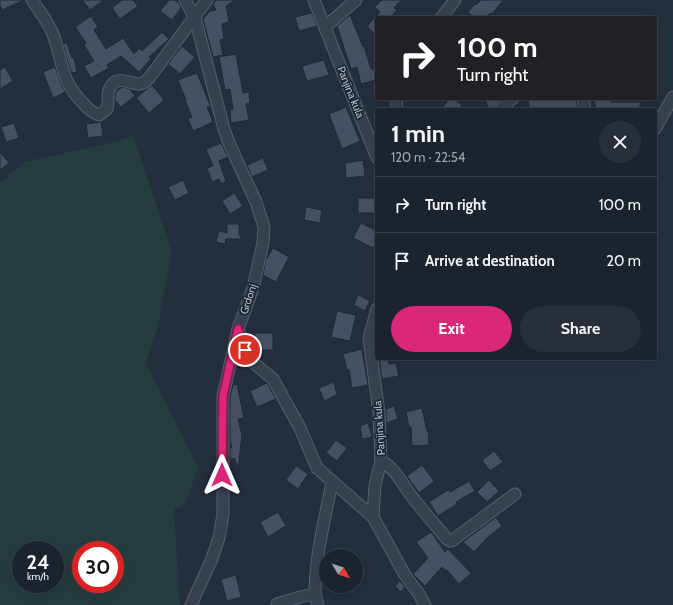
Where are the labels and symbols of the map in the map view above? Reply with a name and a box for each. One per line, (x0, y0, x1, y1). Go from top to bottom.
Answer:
street label: Panjina kula (334, 64, 368, 121)
street label: Grdonj (237, 282, 259, 316)
pin (228, 333, 262, 367)
street label: Panjina kula (370, 400, 388, 456)
position arrow (201, 454, 243, 496)
speed limit sign: 30 (72, 541, 124, 593)
north arrow (319, 549, 363, 593)

